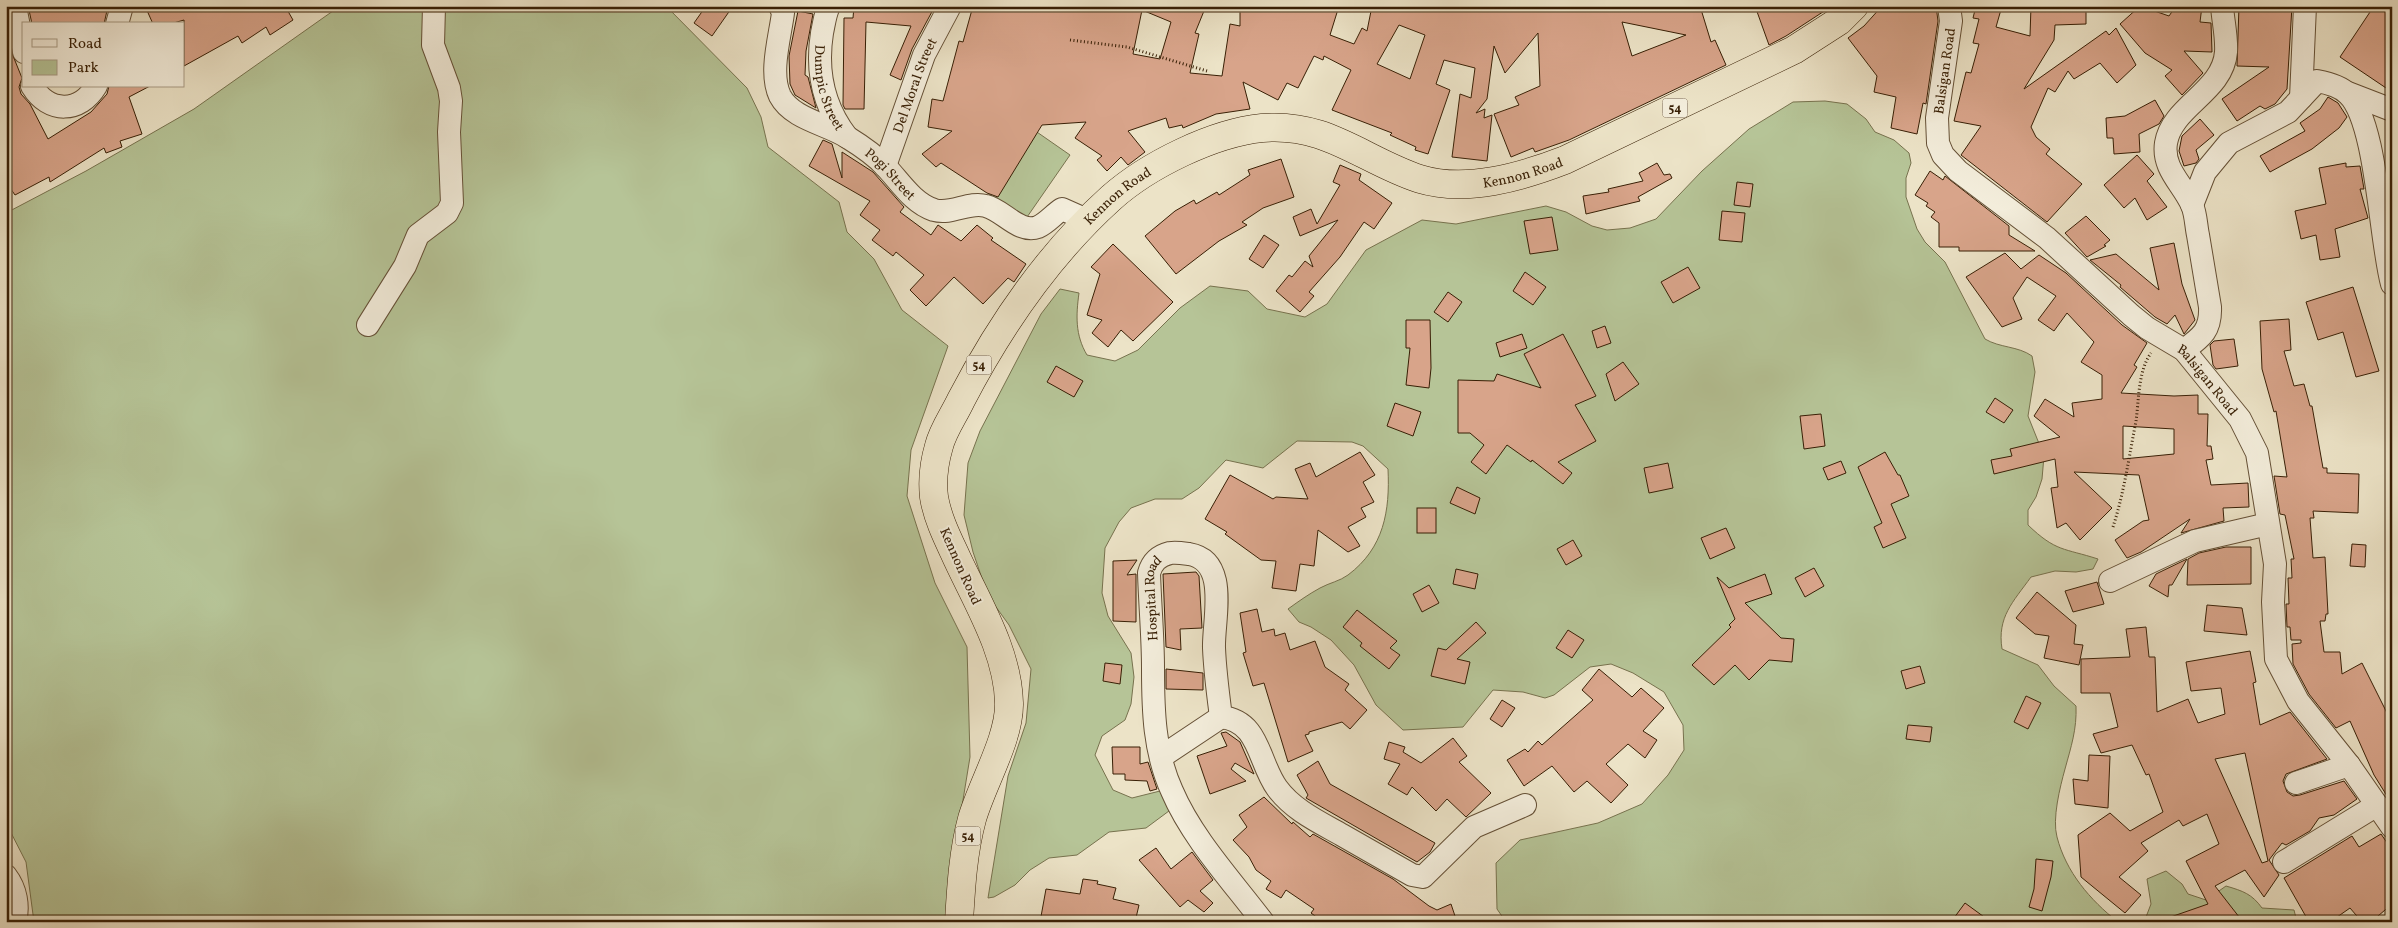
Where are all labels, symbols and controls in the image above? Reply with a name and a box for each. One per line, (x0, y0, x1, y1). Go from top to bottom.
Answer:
legend (22, 22, 185, 88)
street label: Balsigan Road (1930, 27, 1961, 116)
text: Road (68, 34, 102, 55)
street label: Del Moral Street (889, 35, 943, 136)
street label: Dumpic Street (809, 44, 848, 135)
text: Park (68, 58, 99, 79)
road number: 54 (1662, 99, 1688, 118)
street label: Pogi Street (860, 144, 919, 206)
street label: Kennon Road (1482, 154, 1566, 194)
street label: Kennon Road (1080, 163, 1155, 230)
street label: Balsigan Road (2174, 340, 2242, 420)
road number: 54 (966, 356, 992, 374)
street label: Kennon Road (934, 525, 985, 608)
street label: Hospital Road (1140, 551, 1167, 641)
road number: 54 (956, 826, 980, 846)

